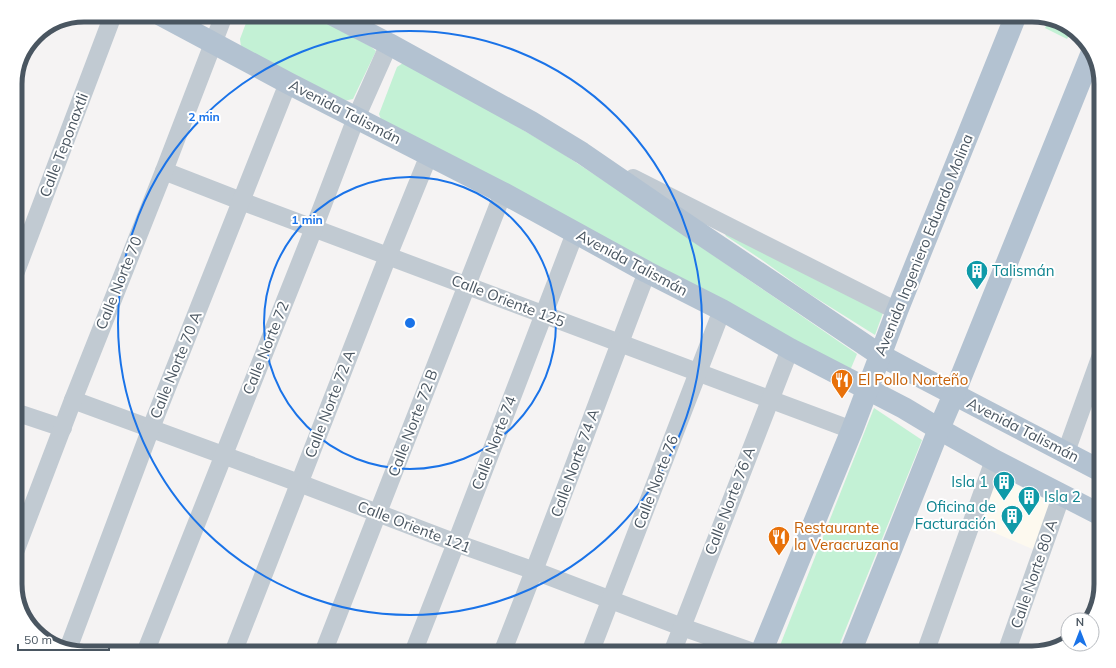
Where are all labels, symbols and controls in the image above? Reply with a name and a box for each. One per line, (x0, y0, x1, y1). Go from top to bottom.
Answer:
street label: Avenida Talismán (286, 75, 405, 148)
street label: Calle Teponaxtli (35, 90, 92, 200)
text: 2 min (188, 109, 220, 124)
street label: Avenida Ingeniero Eduardo Molina (870, 131, 977, 359)
text: 1 min (291, 212, 323, 227)
street label: Avenida Talismán (573, 225, 691, 300)
street label: Calle Norte 70 (91, 233, 146, 332)
building icon: Talismán (964, 258, 990, 291)
place label: Talismán (992, 261, 1054, 280)
street label: Calle Oriente 125 (449, 270, 568, 331)
street label: Calle Norte 72 (238, 298, 293, 397)
street label: Calle Norte 70 A (145, 308, 206, 421)
centre of rings (403, 316, 417, 330)
street label: Calle Norte 72 A (300, 347, 359, 460)
street label: Calle Norte 72 B (383, 367, 442, 479)
restaurant icon: El Pollo Norteño (829, 367, 855, 400)
place label: El Pollo Norteño (858, 370, 968, 389)
street label: Calle Norte 74 (467, 393, 520, 492)
street label: Avenida Talismán (964, 393, 1083, 466)
street label: Calle Norte 74 A (546, 406, 603, 520)
street label: Calle Norte 76 (629, 432, 682, 531)
street label: Calle Norte 76 A (700, 444, 759, 557)
building icon: Isla 1 (991, 469, 1017, 502)
place label: Isla 1 (951, 472, 988, 491)
building icon: Isla 2 (1016, 484, 1042, 517)
place label: Isla 2 (1044, 487, 1081, 506)
street label: Calle Oriente 121 (355, 496, 474, 557)
place label: Oficina de Facturación (915, 497, 996, 533)
building icon: Oficina de Facturación (999, 503, 1025, 536)
street label: Calle Norte 80 A (1006, 517, 1061, 631)
place label: Restaurante la Veracruzana (794, 518, 899, 554)
restaurant icon: Restaurante la Veracruzana (766, 524, 792, 557)
north arrow (1060, 612, 1100, 652)
text: N (1076, 615, 1084, 629)
scale bar (18, 626, 109, 652)
text: 50 m (24, 632, 52, 647)

